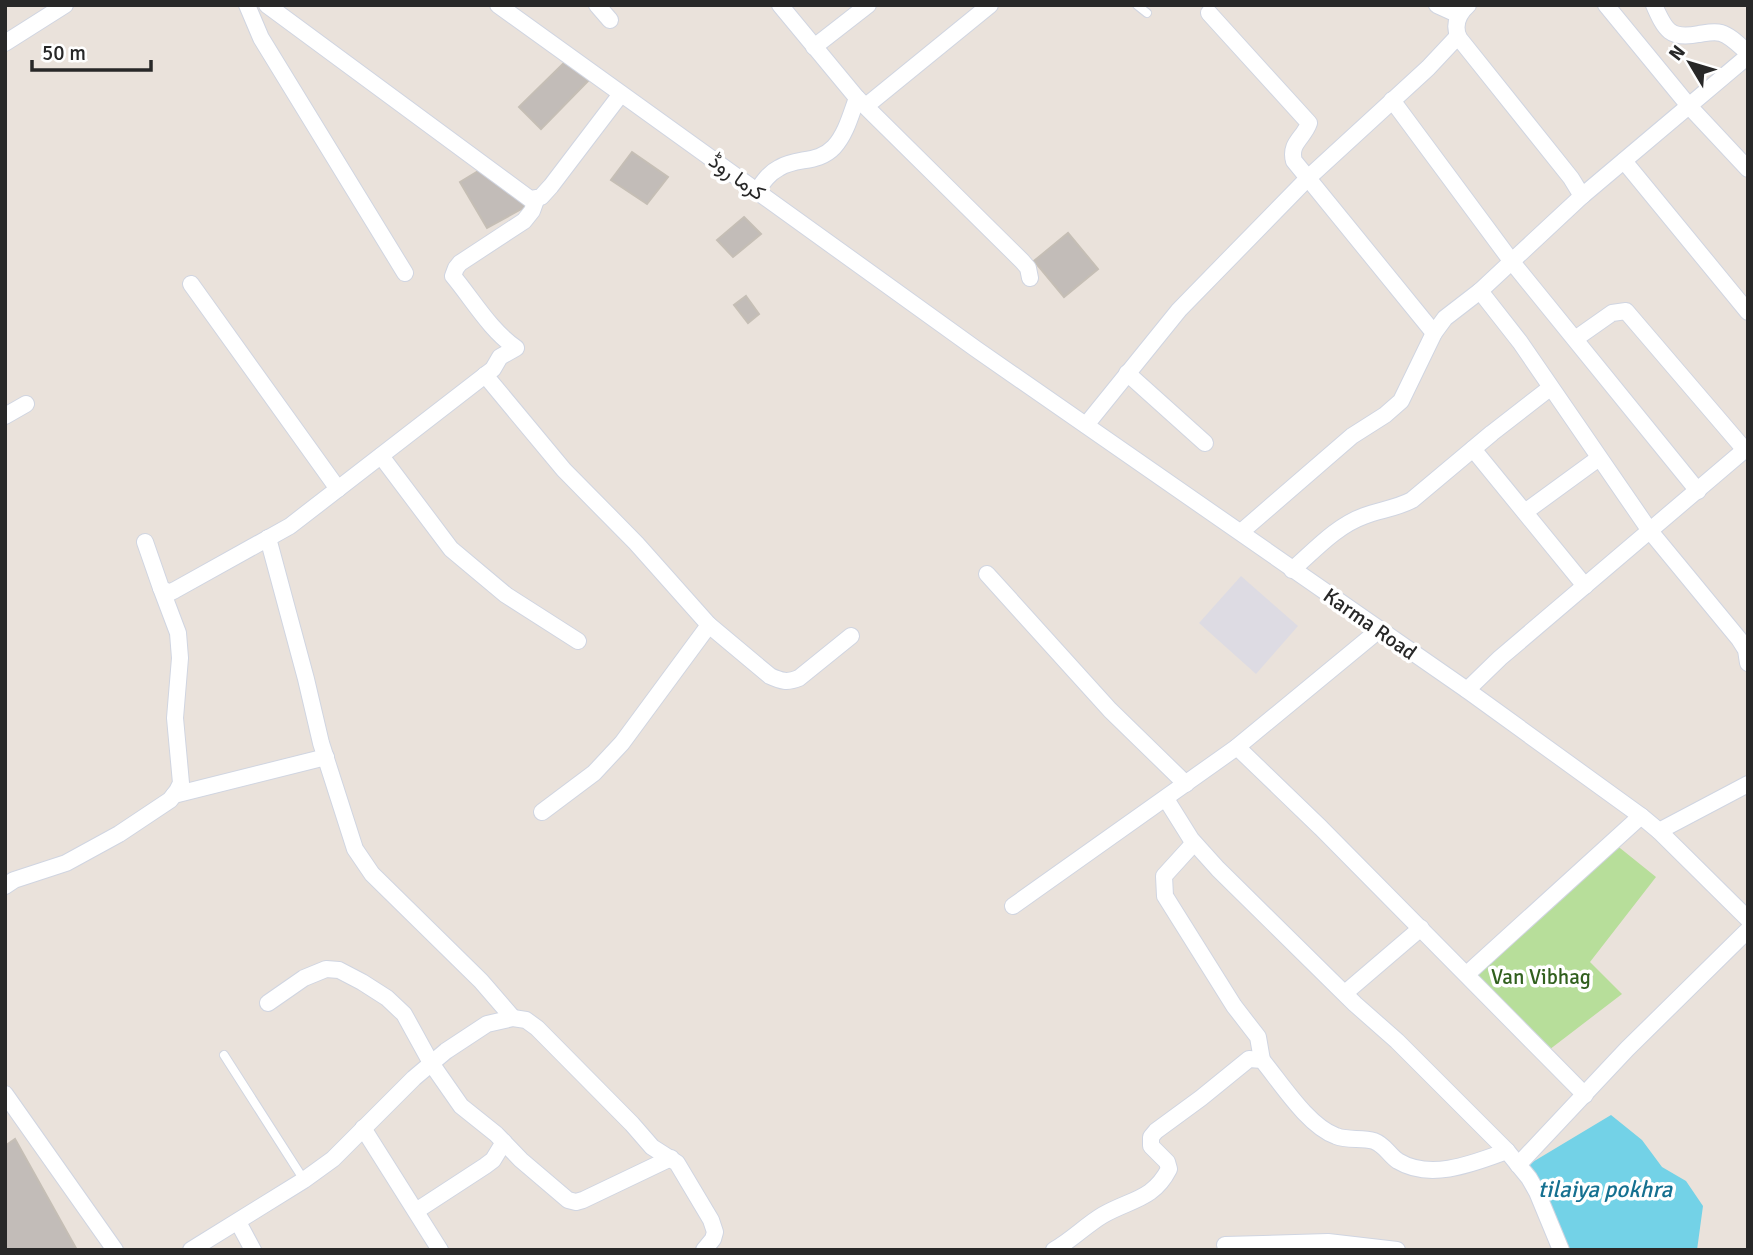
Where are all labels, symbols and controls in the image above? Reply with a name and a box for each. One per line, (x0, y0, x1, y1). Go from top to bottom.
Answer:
scale bar (32, 28, 150, 72)
north arrow (1655, 28, 1725, 98)
text: 50 m (42, 40, 86, 66)
text: N (1664, 41, 1691, 66)
street label: کرما روڈ (704, 148, 770, 206)
street label: Karma Road (1318, 582, 1422, 666)
park label: Van Vibhag (1491, 964, 1591, 990)
water label: tilaiya pokhra (1538, 1175, 1673, 1204)

